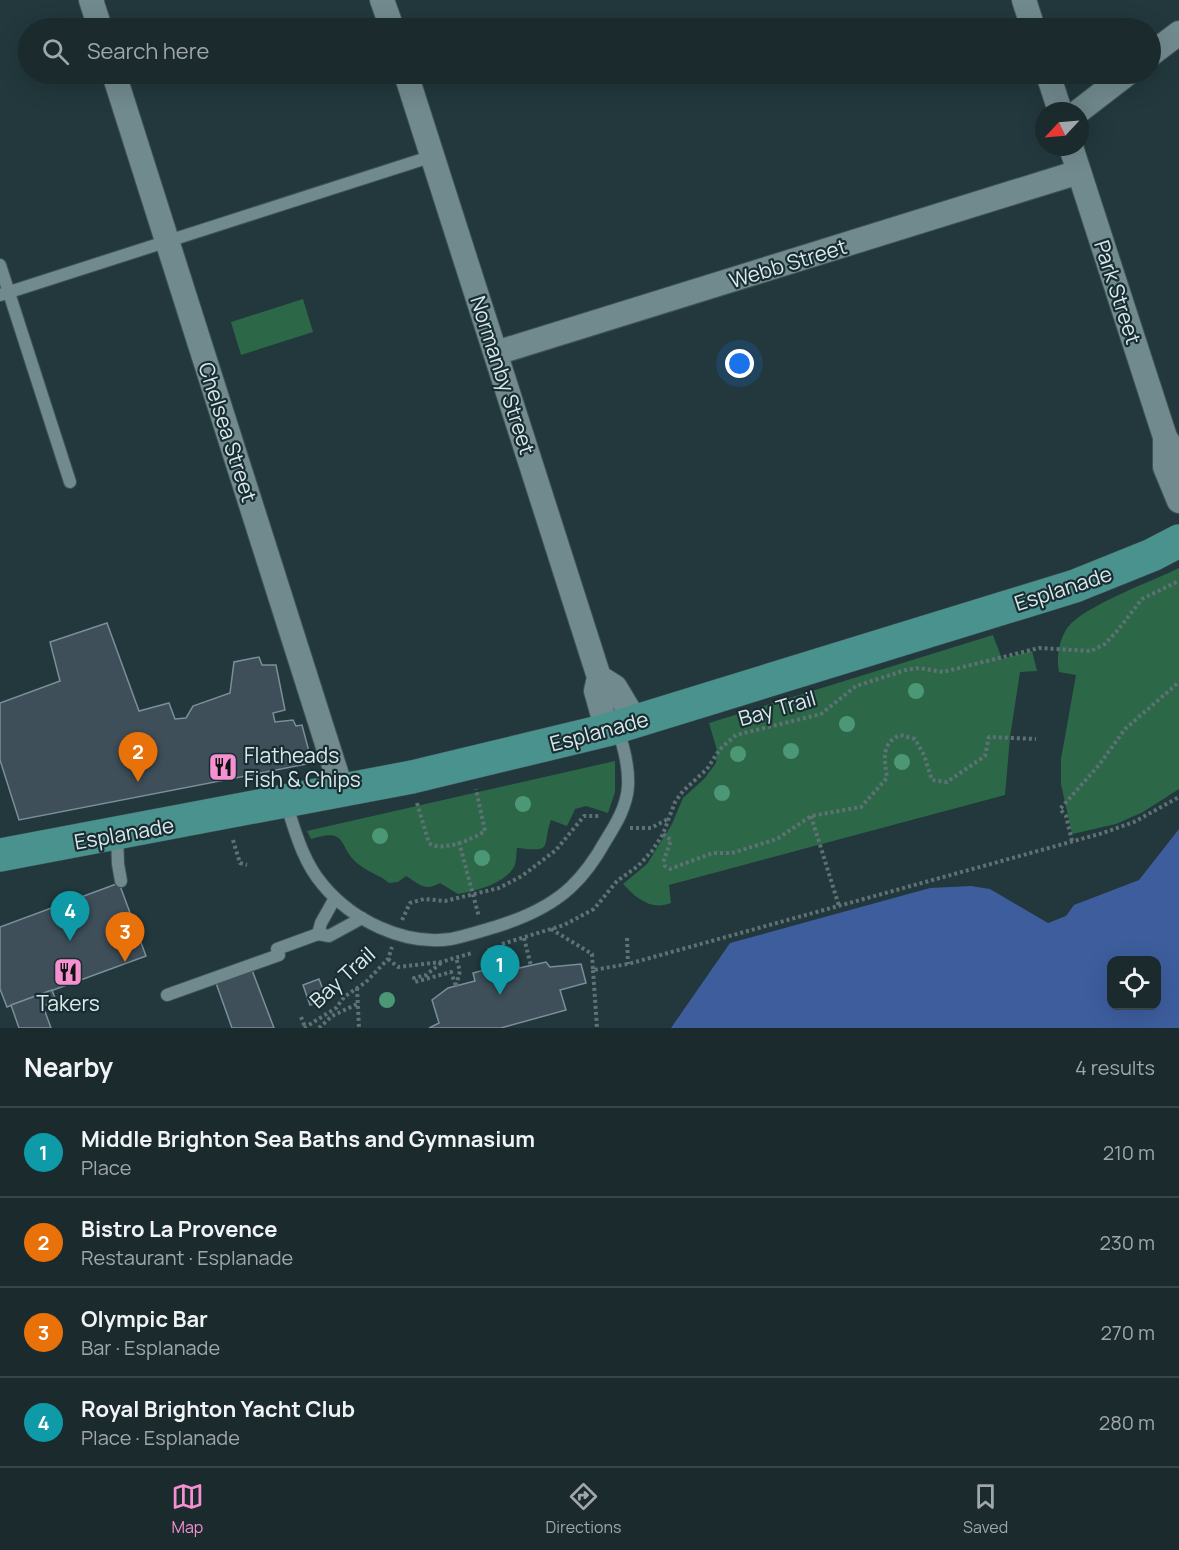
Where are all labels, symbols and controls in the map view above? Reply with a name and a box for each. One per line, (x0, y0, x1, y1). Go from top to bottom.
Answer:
search box (18, 18, 1161, 84)
icon: search (39, 35, 72, 68)
text: Search here (87, 36, 209, 66)
north arrow (1035, 102, 1089, 156)
street label: Webb Street (726, 232, 850, 294)
street label: Park Street (1088, 236, 1148, 348)
street label: Normanby Street (464, 292, 542, 458)
your location (725, 349, 754, 378)
street label: Chelsea Street (192, 359, 264, 505)
street label: Esplanade (1011, 559, 1115, 617)
street label: Bay Trail (735, 684, 819, 732)
street label: Esplanade (547, 704, 651, 758)
pin: 2 (118, 732, 158, 782)
place label: Flatheads Fish & Chips (244, 741, 361, 793)
restaurant icon: Flatheads Fish & Chips (207, 751, 239, 783)
street label: Esplanade (72, 810, 176, 856)
pin: 4 (50, 892, 90, 941)
pin: 3 (106, 912, 144, 962)
street label: Bay Trail (303, 940, 381, 1014)
pin: 1 (480, 946, 520, 995)
restaurant icon: Takers (52, 956, 84, 988)
map controls (1107, 956, 1161, 1010)
button: locate (1107, 956, 1161, 1010)
place label: Takers (36, 989, 100, 1017)
text: Nearby (24, 1049, 113, 1085)
text: 4 results (1075, 1054, 1155, 1081)
text: Middle Brighton Sea Baths and Gymnasium (81, 1124, 535, 1154)
text: 1 (39, 1139, 48, 1166)
text: 210 m (1103, 1139, 1155, 1166)
text: Place (81, 1154, 131, 1181)
text: Bistro La Provence (81, 1214, 277, 1244)
text: 2 (38, 1229, 49, 1256)
text: 230 m (1099, 1229, 1155, 1256)
text: Restaurant · Esplanade (81, 1244, 293, 1271)
text: Olympic Bar (81, 1304, 208, 1334)
text: 3 (38, 1319, 49, 1346)
text: 270 m (1100, 1319, 1155, 1346)
text: Bar · Esplanade (81, 1334, 220, 1361)
text: Royal Brighton Yacht Club (81, 1394, 355, 1424)
text: 4 (37, 1409, 50, 1436)
text: 280 m (1099, 1409, 1155, 1436)
text: Place · Esplanade (81, 1424, 240, 1451)
tab: Map (171, 1480, 204, 1538)
tab: Directions (546, 1480, 621, 1538)
tab: Saved (963, 1480, 1008, 1538)

